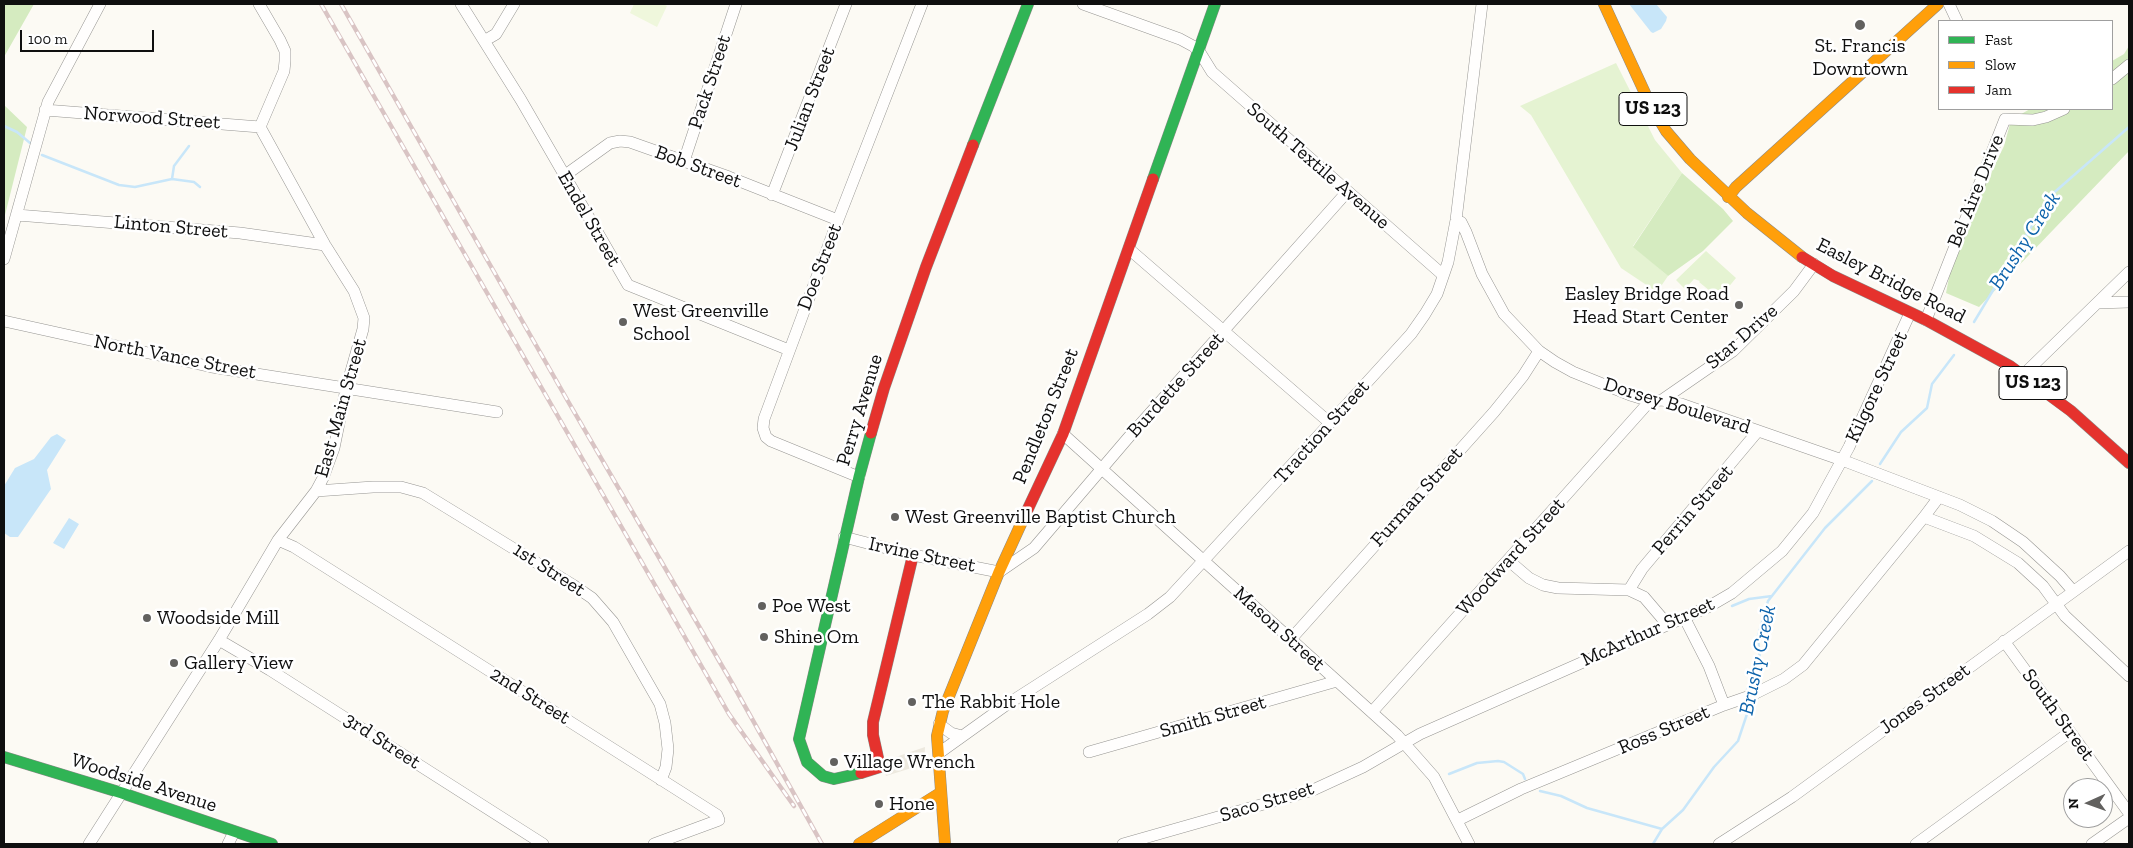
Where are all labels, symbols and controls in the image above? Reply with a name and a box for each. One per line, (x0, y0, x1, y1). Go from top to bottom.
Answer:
marker: St. Francis Downtown (1853, 18, 1867, 32)
scale bar (22, 20, 156, 52)
legend (1938, 20, 2113, 110)
text: 100 m (28, 30, 67, 48)
text: Fast (1985, 31, 2013, 49)
street label: Pack Street (683, 32, 737, 132)
place label: St. Francis Downtown (1812, 34, 1908, 81)
street label: Julian Street (779, 44, 841, 154)
text: Slow (1985, 56, 2016, 74)
text: Jam (1985, 81, 2012, 99)
road number: US 123 (1619, 92, 1687, 126)
street label: South Textile Avenue (1242, 97, 1394, 235)
street label: Norwood Street (83, 101, 221, 135)
street label: Bel Aire Drive (1943, 131, 2009, 251)
street label: Bob Street (651, 140, 745, 194)
street label: Endel Street (552, 167, 626, 271)
water label: Brushy Creek (1984, 187, 2066, 295)
street label: Linton Street (113, 210, 229, 244)
street label: Doe Street (792, 220, 848, 314)
street label: Easley Bridge Road (1812, 233, 1970, 329)
place label: Easley Bridge Road Head Start Center (1565, 282, 1729, 329)
place label: West Greenville School (633, 299, 769, 346)
street label: Star Drive (1701, 299, 1783, 375)
marker: Easley Bridge Road Head Start Center (1733, 299, 1745, 311)
marker: West Greenville School (617, 316, 629, 328)
street label: Burdette Street (1122, 327, 1230, 443)
street label: Kilgore Street (1841, 328, 1913, 446)
street label: North Vance Street (92, 329, 258, 385)
street label: East Main Street (310, 336, 372, 480)
street label: Pendleton Street (1008, 345, 1084, 487)
street label: Perry Avenue (832, 351, 888, 469)
road number: US 123 (1999, 366, 2067, 399)
street label: Dorsey Boulevard (1601, 372, 1753, 440)
street label: Traction Street (1269, 375, 1375, 489)
street label: Furman Street (1366, 442, 1468, 552)
street label: Perrin Street (1647, 460, 1739, 560)
street label: Woodward Street (1452, 493, 1570, 621)
place label: West Greenville Baptist Church (905, 505, 1176, 529)
marker: West Greenville Baptist Church (889, 511, 901, 523)
street label: Irvine Street (866, 532, 978, 578)
street label: 1st Street (508, 538, 590, 602)
street label: Mason Street (1228, 582, 1330, 676)
street label: McArthur Street (1578, 592, 1718, 672)
place label: Poe West (772, 594, 851, 618)
marker: Poe West (756, 600, 768, 612)
water label: Brushy Creek (1734, 603, 1782, 717)
place label: Woodside Mill (157, 606, 279, 630)
marker: Woodside Mill (141, 612, 153, 624)
place label: Shine Om (774, 625, 859, 649)
marker: Shine Om (758, 631, 770, 643)
place label: Gallery View (184, 651, 293, 675)
marker: Gallery View (168, 657, 180, 669)
street label: Jones Street (1875, 658, 1975, 740)
street label: 2nd Street (485, 662, 575, 730)
street label: South Street (2017, 664, 2099, 766)
place label: The Rabbit Hole (922, 690, 1060, 714)
street label: Smith Street (1157, 690, 1269, 744)
marker: The Rabbit Hole (906, 696, 918, 708)
street label: Ross Street (1615, 700, 1713, 760)
street label: 3rd Street (339, 707, 425, 775)
street label: Woodside Avenue (68, 748, 220, 818)
place label: Village Wrench (844, 750, 975, 774)
marker: Village Wrench (828, 756, 840, 768)
street label: Saco Street (1217, 776, 1317, 828)
north arrow (2063, 778, 2113, 828)
place label: Hone (889, 792, 935, 816)
marker: Hone (873, 798, 885, 810)
text: N (2065, 798, 2082, 809)

